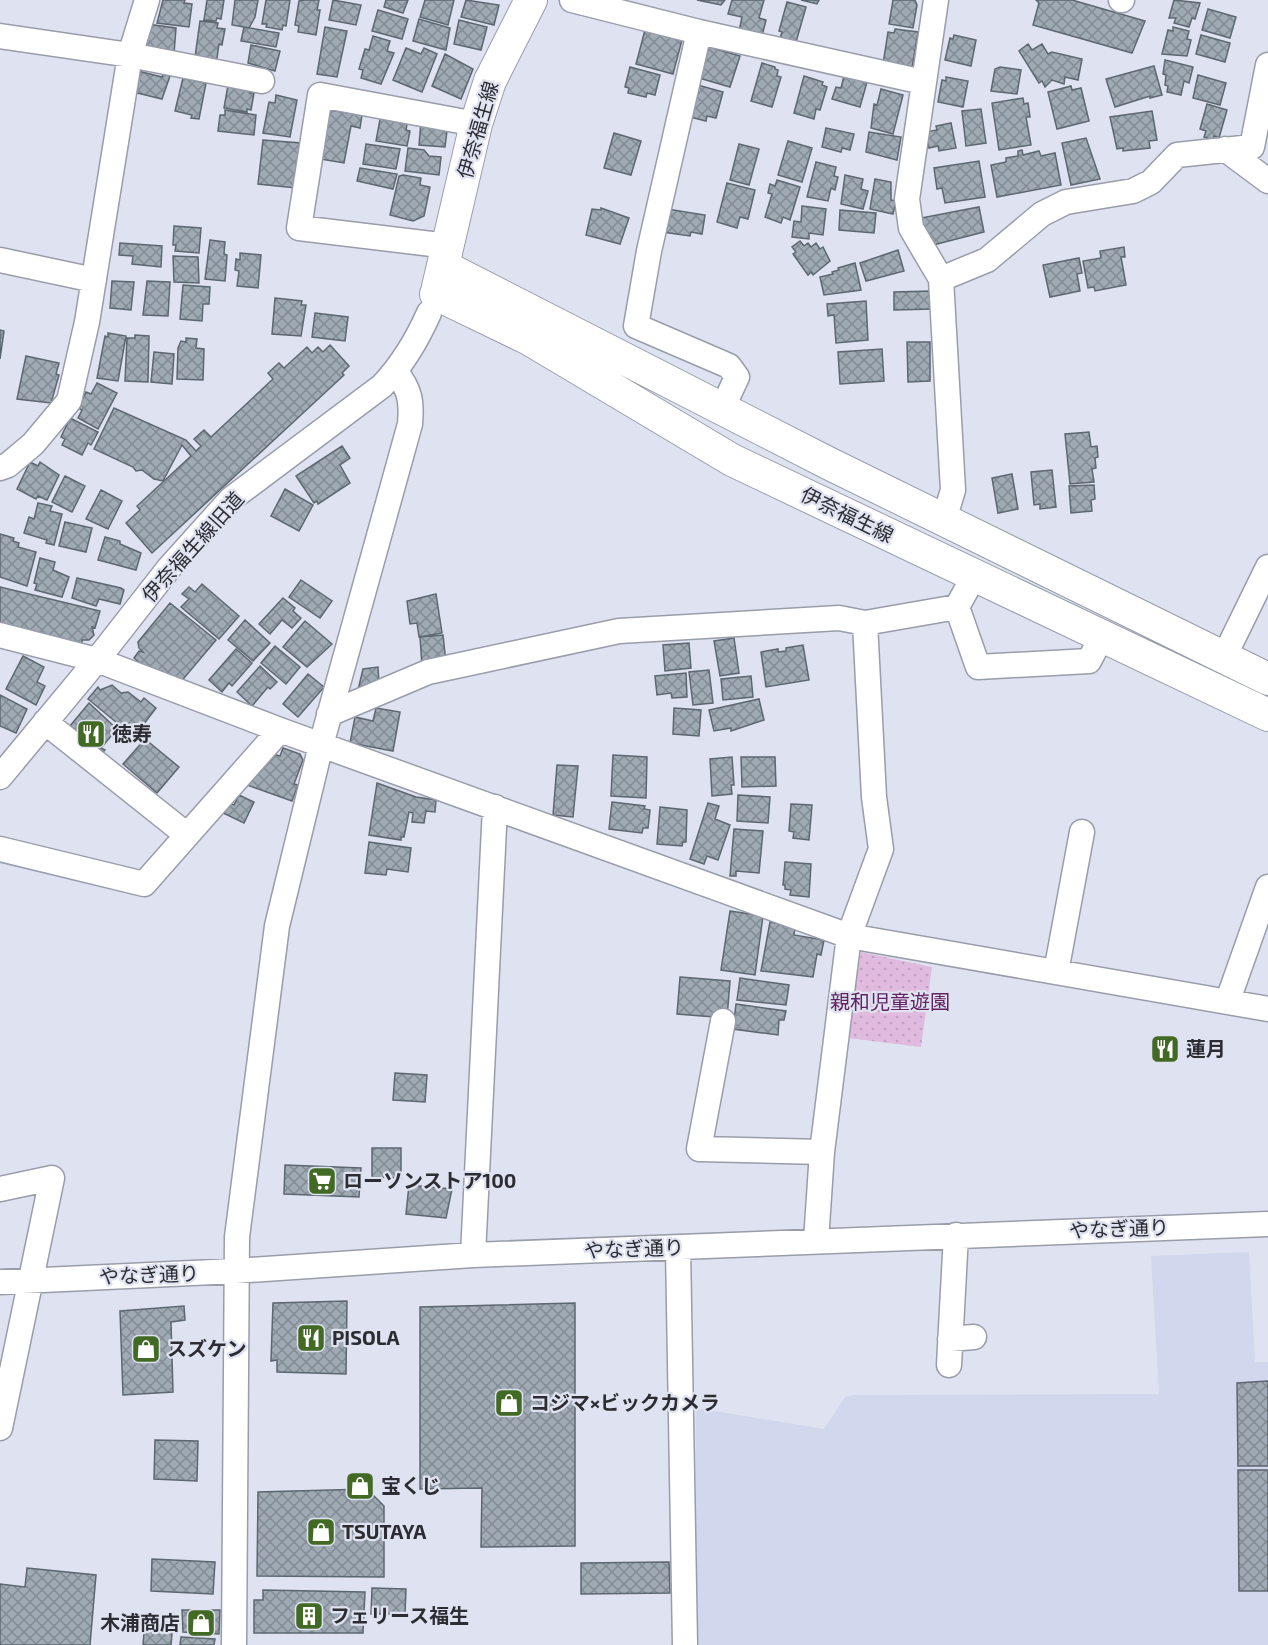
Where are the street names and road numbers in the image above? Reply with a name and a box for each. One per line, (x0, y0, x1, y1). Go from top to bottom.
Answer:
street label: 伊奈福生線 (452, 78, 502, 181)
street label: 伊奈福生線 (797, 481, 898, 547)
street label: 伊奈福生線旧道 (136, 486, 248, 606)
street label: やなぎ通り (1069, 1214, 1169, 1242)
street label: やなぎ通り (584, 1234, 684, 1262)
street label: やなぎ通り (99, 1260, 199, 1288)

